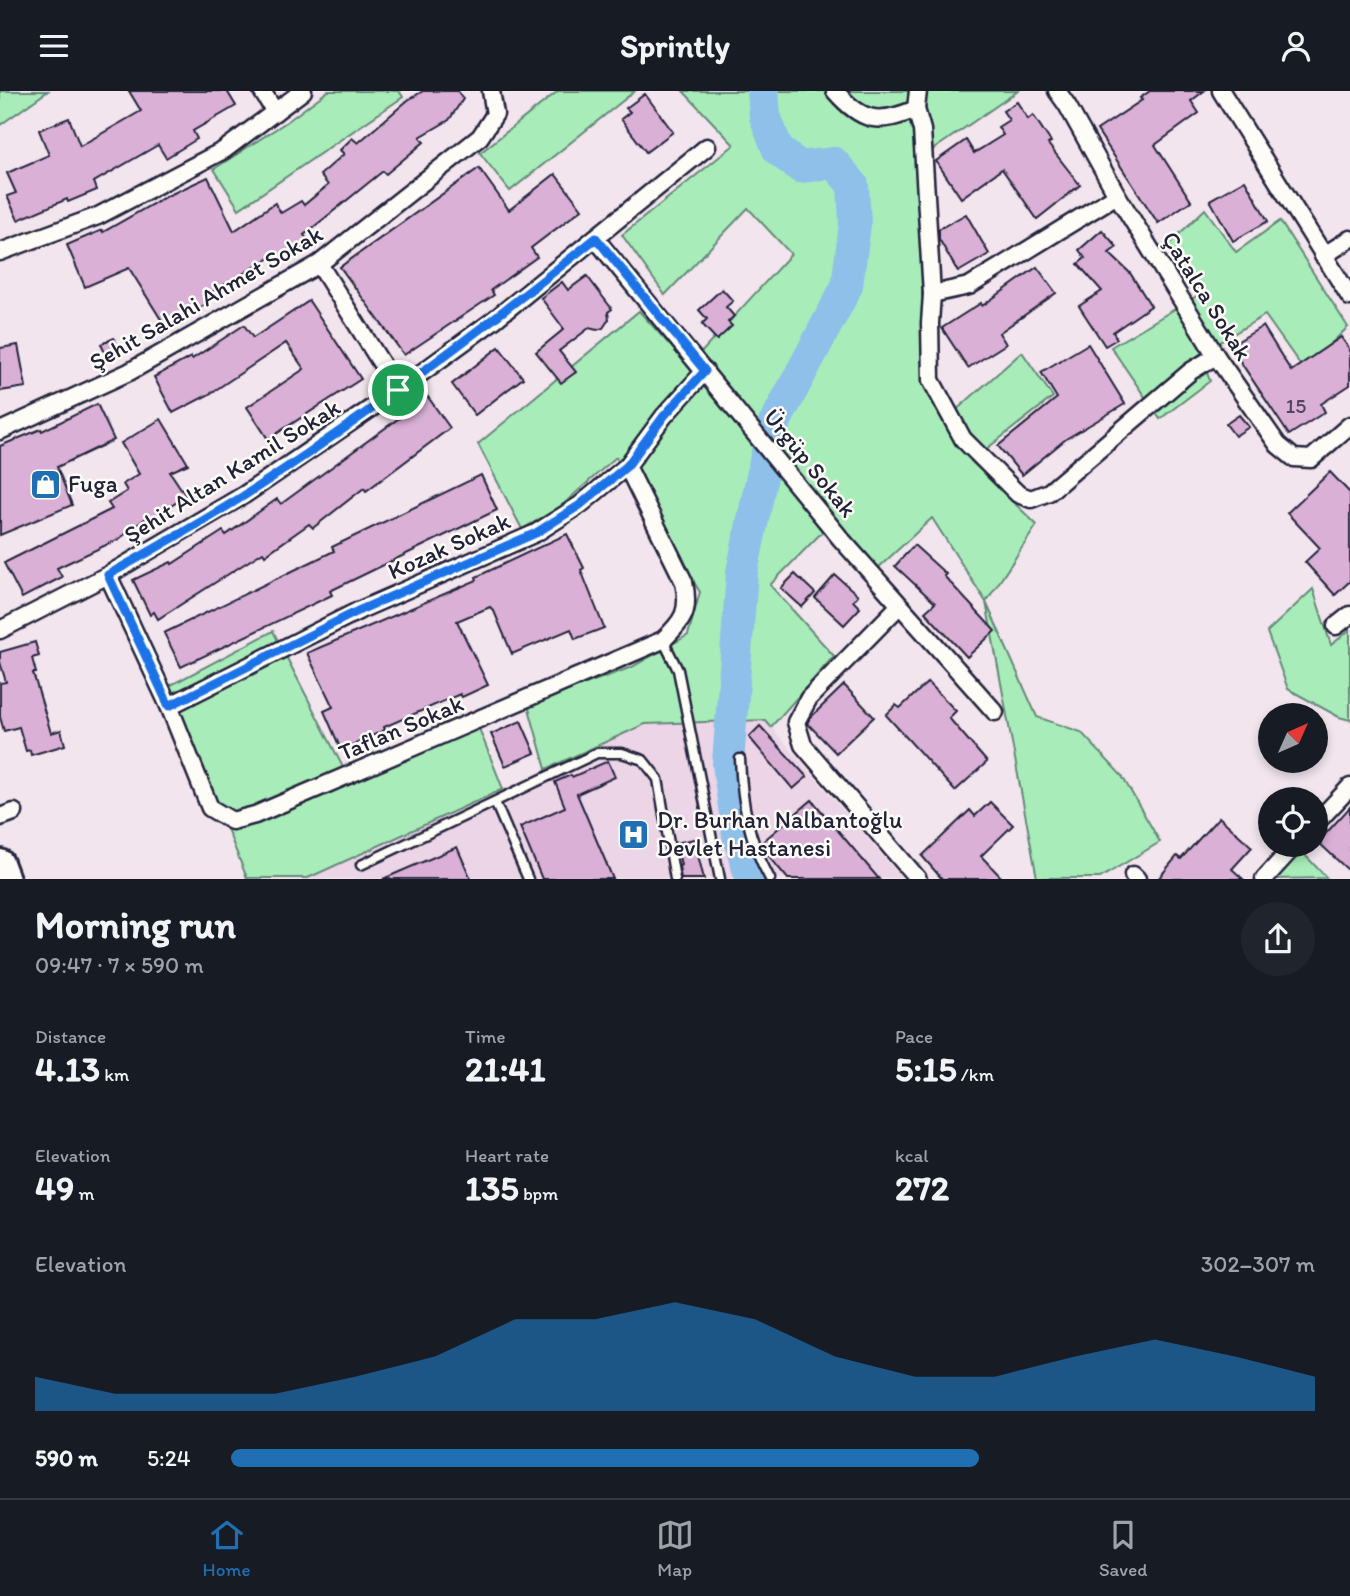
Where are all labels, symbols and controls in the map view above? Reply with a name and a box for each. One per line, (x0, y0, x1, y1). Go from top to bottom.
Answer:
icon: menu (35, 27, 73, 65)
text: Sprintly (620, 27, 730, 65)
icon: person (1277, 27, 1315, 65)
street label: Şehit Salahi Ahmet Sokak (84, 219, 328, 376)
street label: Çatalca Sokak (1156, 226, 1259, 366)
pin (368, 360, 428, 420)
icon: arrive (379, 371, 417, 409)
street label: Şehit Altan Kamil Sokak (118, 392, 346, 549)
house number: 15 (1286, 393, 1306, 418)
street label: Ürgüp Sokak (758, 403, 863, 523)
shop icon: Fuga (28, 467, 62, 501)
place label: Fuga (68, 469, 118, 498)
street label: Kozak Sokak (383, 505, 515, 585)
street label: Taflan Sokak (334, 688, 468, 767)
north arrow (1258, 703, 1328, 773)
map controls (1258, 703, 1328, 857)
button: locate (1258, 787, 1328, 857)
place label: Dr. Burhan Nalbantoğlu Devlet Hastanesi (657, 805, 902, 862)
hospital icon: Dr. Burhan Nalbantoğlu Devlet Hastanesi (617, 817, 651, 851)
text: Morning run (35, 902, 236, 948)
button: share (1241, 902, 1315, 976)
text: 09:47 · 7 × 590 m (35, 951, 204, 979)
text: Distance (35, 1025, 106, 1048)
text: Time (465, 1025, 506, 1048)
text: Pace (895, 1025, 933, 1048)
text: 4.13 (35, 1048, 100, 1090)
text: 21:41 (465, 1048, 546, 1090)
text: 5:15 (895, 1048, 957, 1090)
text: km (100, 1063, 129, 1086)
text: /km (957, 1063, 994, 1086)
text: Elevation (35, 1144, 111, 1167)
text: Heart rate (465, 1144, 549, 1167)
text: kcal (895, 1144, 929, 1167)
text: 49 (35, 1167, 74, 1209)
text: 135 (465, 1167, 519, 1209)
text: 272 (895, 1167, 949, 1209)
text: m (74, 1182, 95, 1205)
text: bpm (519, 1182, 558, 1205)
text: Elevation (35, 1250, 126, 1278)
text: 302–307 m (1201, 1250, 1315, 1278)
text: 590 m (35, 1444, 98, 1472)
text: 5:24 (147, 1444, 191, 1472)
tab: Home (203, 1516, 250, 1581)
tab: Map (656, 1516, 694, 1581)
tab: Saved (1099, 1516, 1147, 1581)

